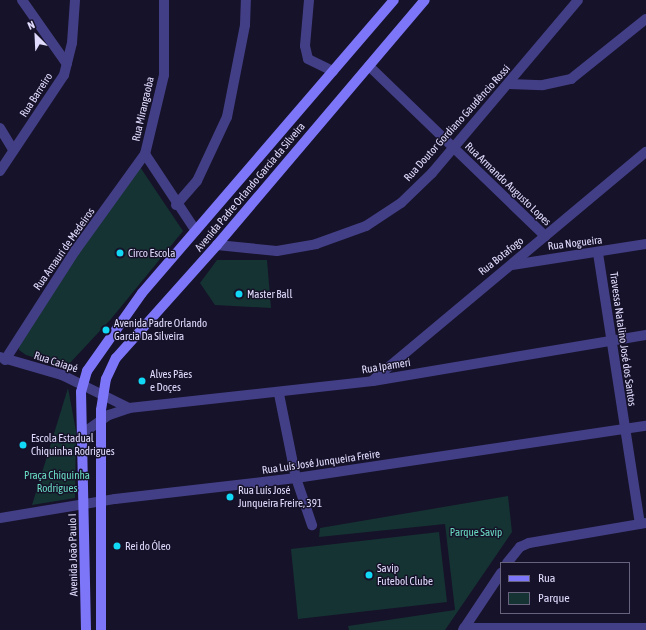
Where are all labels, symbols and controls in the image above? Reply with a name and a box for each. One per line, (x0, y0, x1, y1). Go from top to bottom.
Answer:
north arrow (16, 16, 56, 56)
text: N (26, 18, 37, 32)
street label: Rua Doutor Gordiano Gaudêncio Rossi (401, 62, 513, 184)
street label: Rua Barreiro (17, 70, 55, 120)
street label: Rua Mirangaoba (129, 75, 157, 143)
street label: Avenida Padre Orlando Garcia da Silveira (192, 120, 308, 254)
street label: Rua Armando Augusto Lopes (462, 140, 554, 228)
street label: Rua Amauri de Medeiros (31, 205, 97, 293)
street label: Rua Nogueira (547, 233, 603, 253)
street label: Rua Botafogo (476, 234, 526, 278)
place label: Circo Escola (128, 246, 175, 260)
marker: Circo Escola (115, 248, 125, 258)
street label: Travessa Natalino José dos Santos (607, 271, 639, 407)
place label: Master Ball (247, 287, 292, 301)
marker: Master Ball (234, 289, 244, 299)
place label: Avenida Padre Orlando Garcia Da Silveira (114, 317, 207, 343)
marker: Avenida Padre Orlando Garcia Da Silveira (101, 325, 111, 335)
street label: Rua Caiapé (32, 349, 80, 375)
street label: Rua Ipameri (361, 356, 411, 376)
place label: Alves Pães e Doçes (150, 368, 192, 394)
marker: Alves Pães e Doçes (137, 376, 147, 386)
place label: Escola Estadual Chiquinha Rodrigues (31, 432, 115, 458)
marker: Escola Estadual Chiquinha Rodrigues (18, 440, 28, 450)
street label: Rua Luís José Junqueira Freire (261, 447, 381, 477)
park label: Praça Chiquinha Rodrigues (24, 469, 90, 495)
place label: Rua Luís José Junqueira Freire, 391 (238, 484, 322, 510)
marker: Rua Luís José Junqueira Freire, 391 (225, 492, 235, 502)
street label: Avenida João Paulo I (66, 513, 80, 597)
park label: Parque Savip (450, 525, 502, 539)
place label: Rei do Óleo (125, 539, 171, 553)
marker: Rei do Óleo (112, 541, 122, 551)
place label: Savip Futebol Clube (377, 562, 433, 588)
legend (500, 562, 630, 614)
marker: Savip Futebol Clube (364, 570, 374, 580)
text: Rua (538, 571, 555, 585)
text: Parque (538, 591, 570, 605)

